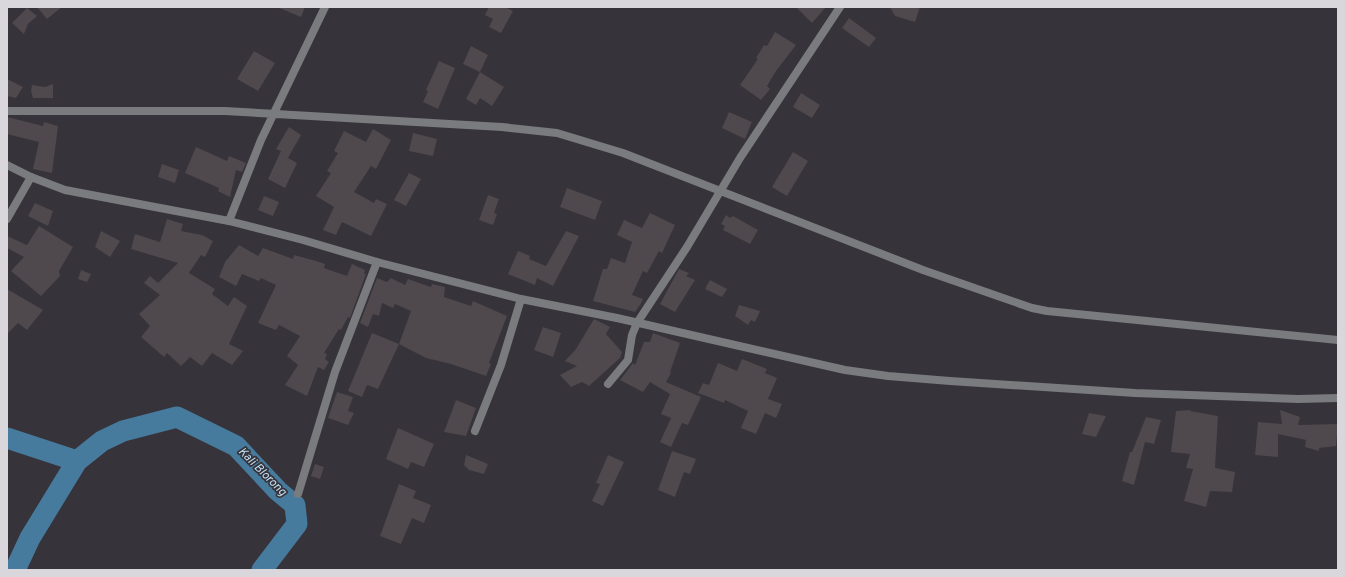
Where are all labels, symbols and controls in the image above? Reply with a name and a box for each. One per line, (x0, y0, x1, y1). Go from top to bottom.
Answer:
water label: Kali Blorong (234, 444, 290, 500)

